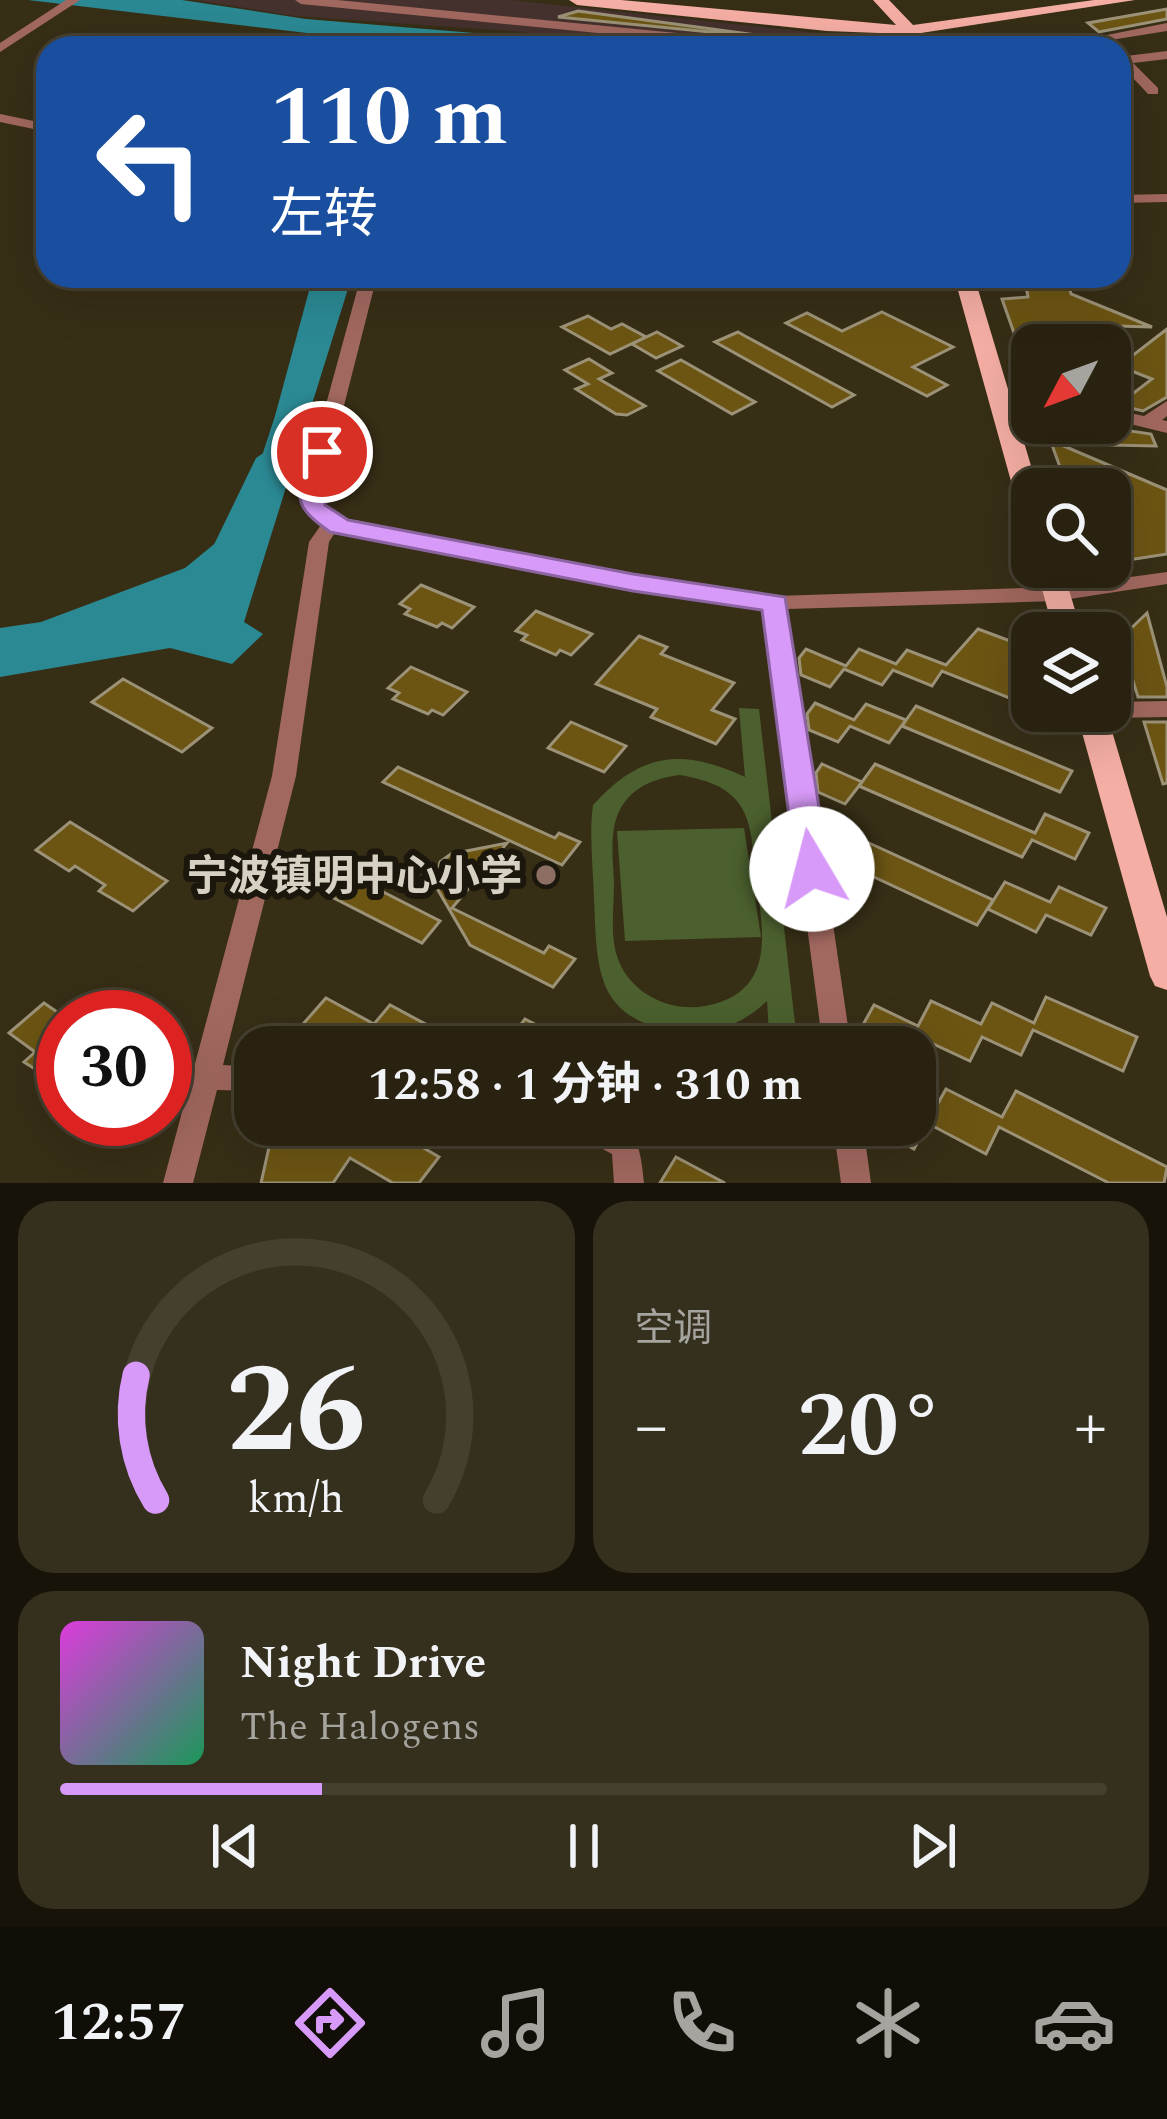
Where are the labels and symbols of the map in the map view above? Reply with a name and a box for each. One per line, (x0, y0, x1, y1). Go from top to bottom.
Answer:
north arrow (1011, 324, 1131, 444)
pin (271, 401, 373, 503)
position arrow (749, 806, 875, 932)
place label: 宁波镇明中心小学 (186, 846, 522, 909)
marker: 宁波镇明中心小学 (533, 862, 559, 888)
speed limit sign: 30 (36, 990, 192, 1146)

